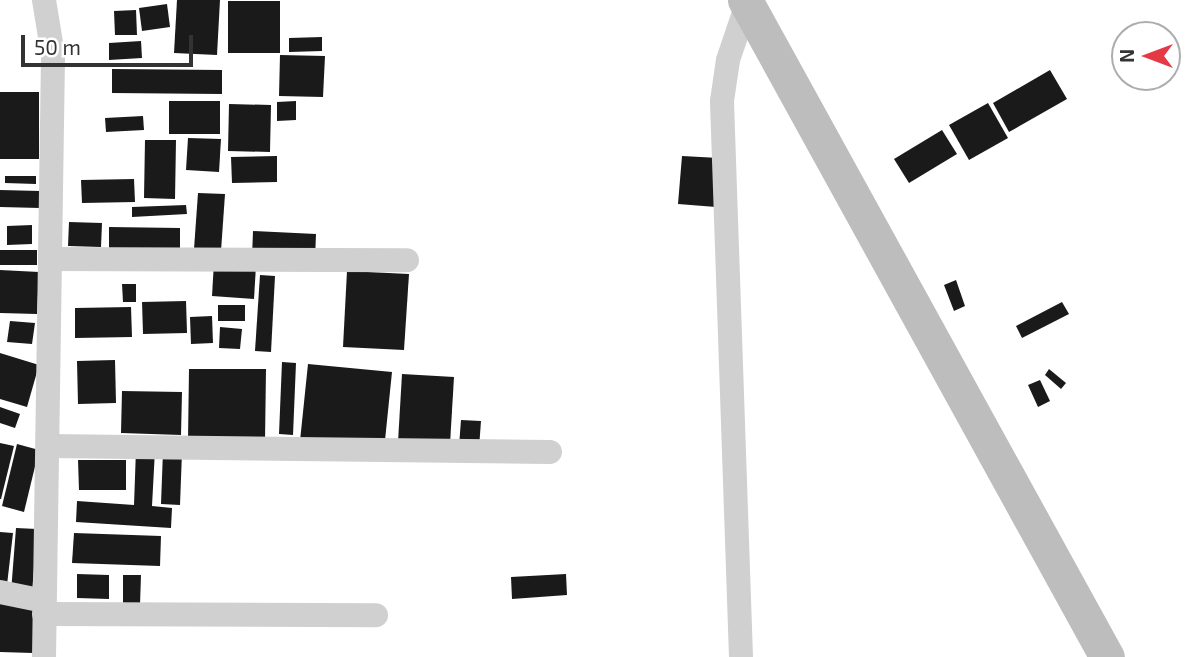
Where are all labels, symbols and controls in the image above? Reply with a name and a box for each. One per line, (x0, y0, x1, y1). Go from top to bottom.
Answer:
scale bar (24, 21, 196, 65)
north arrow (1111, 21, 1181, 91)
text: 50 m (34, 34, 81, 59)
text: N (1115, 49, 1138, 63)

